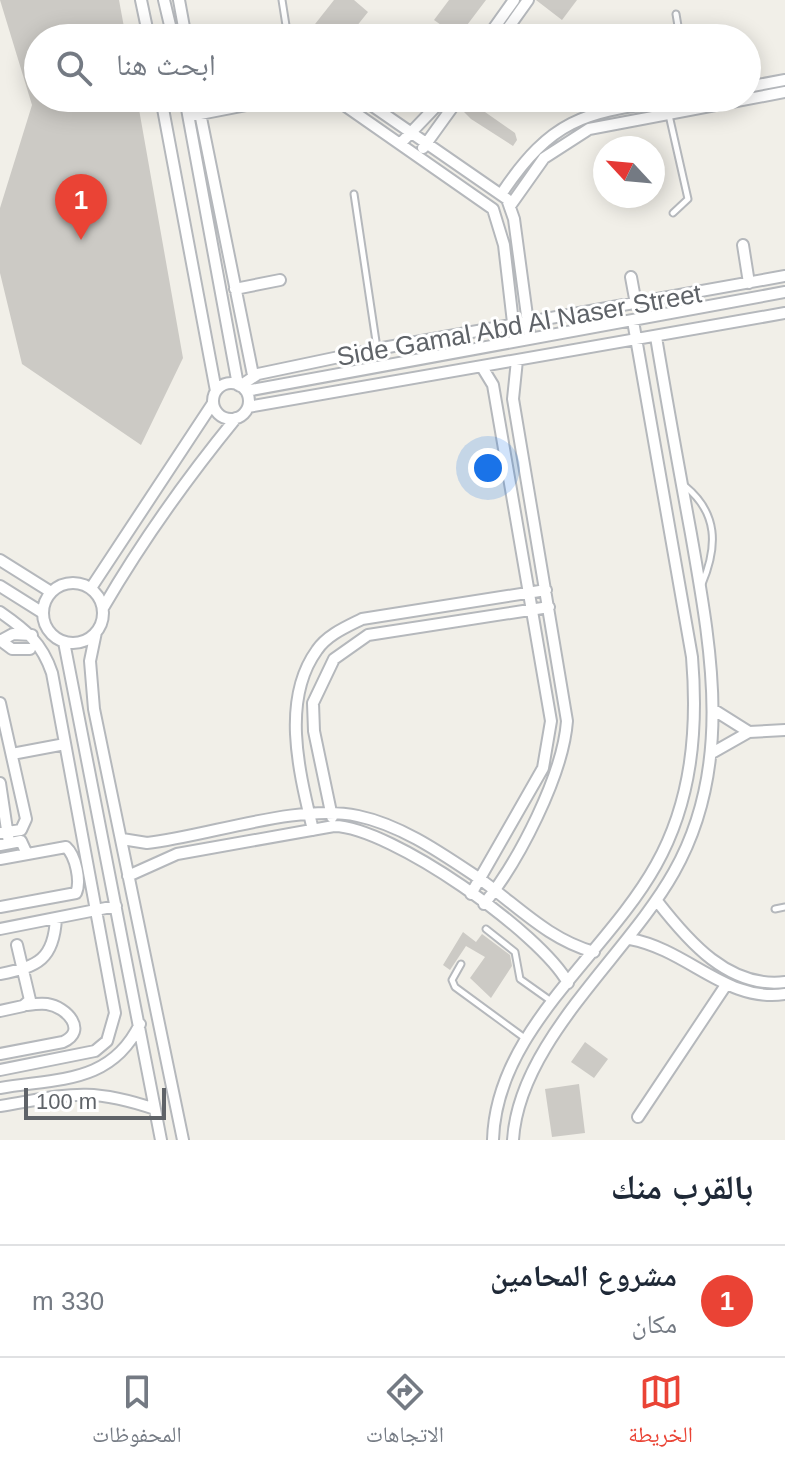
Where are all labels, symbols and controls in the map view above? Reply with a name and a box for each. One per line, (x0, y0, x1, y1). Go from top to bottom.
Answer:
search box (24, 24, 761, 112)
icon: search (52, 46, 96, 90)
text: ابحث هنا (116, 48, 216, 81)
north arrow (593, 136, 665, 208)
pin: 1 (55, 174, 107, 240)
street label: Side Gamal Abd Al Naser Street (334, 278, 705, 372)
your location (468, 448, 508, 488)
scale bar (24, 1084, 166, 1120)
text: 100 m (36, 1089, 97, 1114)
text: بالقرب منك (611, 1168, 753, 1206)
text: مشروع المحامين (490, 1259, 677, 1292)
text: 330 m (32, 1286, 104, 1316)
text: 1 (720, 1286, 734, 1316)
text: مكان (631, 1309, 677, 1339)
tab: المحفوظات (92, 1370, 182, 1456)
tab: الاتجاهات (366, 1370, 444, 1456)
tab: الخريطة (628, 1370, 693, 1456)

